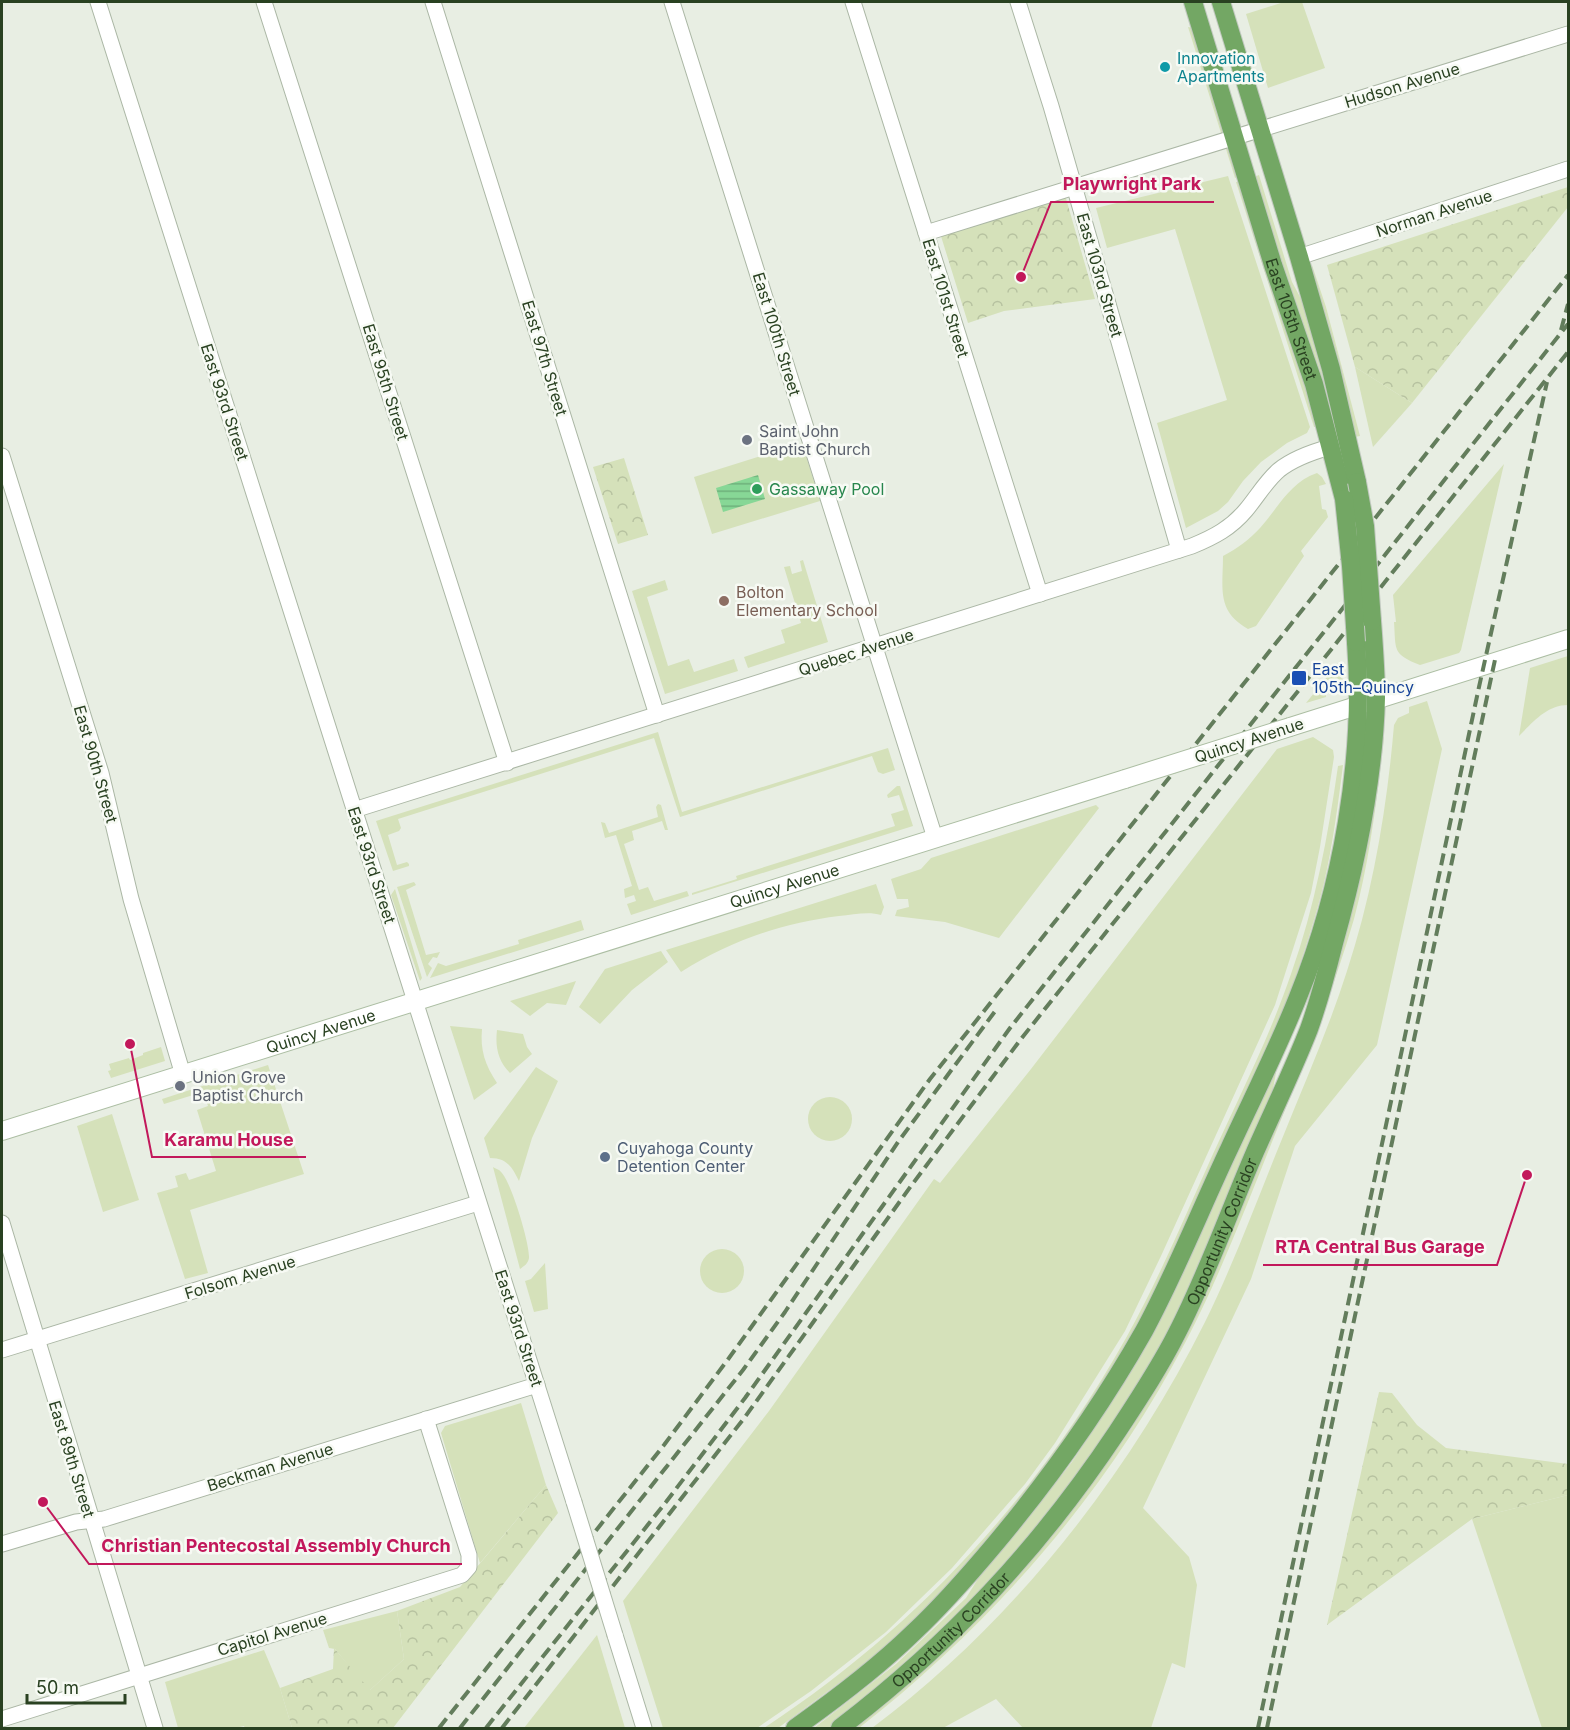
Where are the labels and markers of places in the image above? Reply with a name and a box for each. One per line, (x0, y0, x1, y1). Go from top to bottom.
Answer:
place label: Innovation Apartments (1177, 48, 1265, 86)
marker: Innovation Apartments (1158, 60, 1172, 74)
callout: Playwright Park (1051, 166, 1214, 202)
place label: Saint John Baptist Church (759, 421, 871, 459)
marker: Saint John Baptist Church (740, 433, 754, 447)
place label: Gassaway Pool (769, 479, 884, 499)
marker: Gassaway Pool (750, 482, 764, 496)
place label: Bolton Elementary School (736, 582, 878, 620)
marker: Bolton Elementary School (717, 594, 731, 608)
place label: East 105th–Quincy (1312, 659, 1414, 697)
marker: East 105th–Quincy (1290, 669, 1308, 687)
place label: Union Grove Baptist Church (192, 1067, 304, 1105)
marker: Union Grove Baptist Church (173, 1079, 187, 1093)
callout: Karamu House (152, 1121, 306, 1157)
place label: Cuyahoga County Detention Center (617, 1138, 753, 1176)
marker: Cuyahoga County Detention Center (598, 1150, 612, 1164)
callout: RTA Central Bus Garage (1263, 1229, 1497, 1265)
callout: Christian Pentecostal Assembly Church (89, 1528, 462, 1564)

